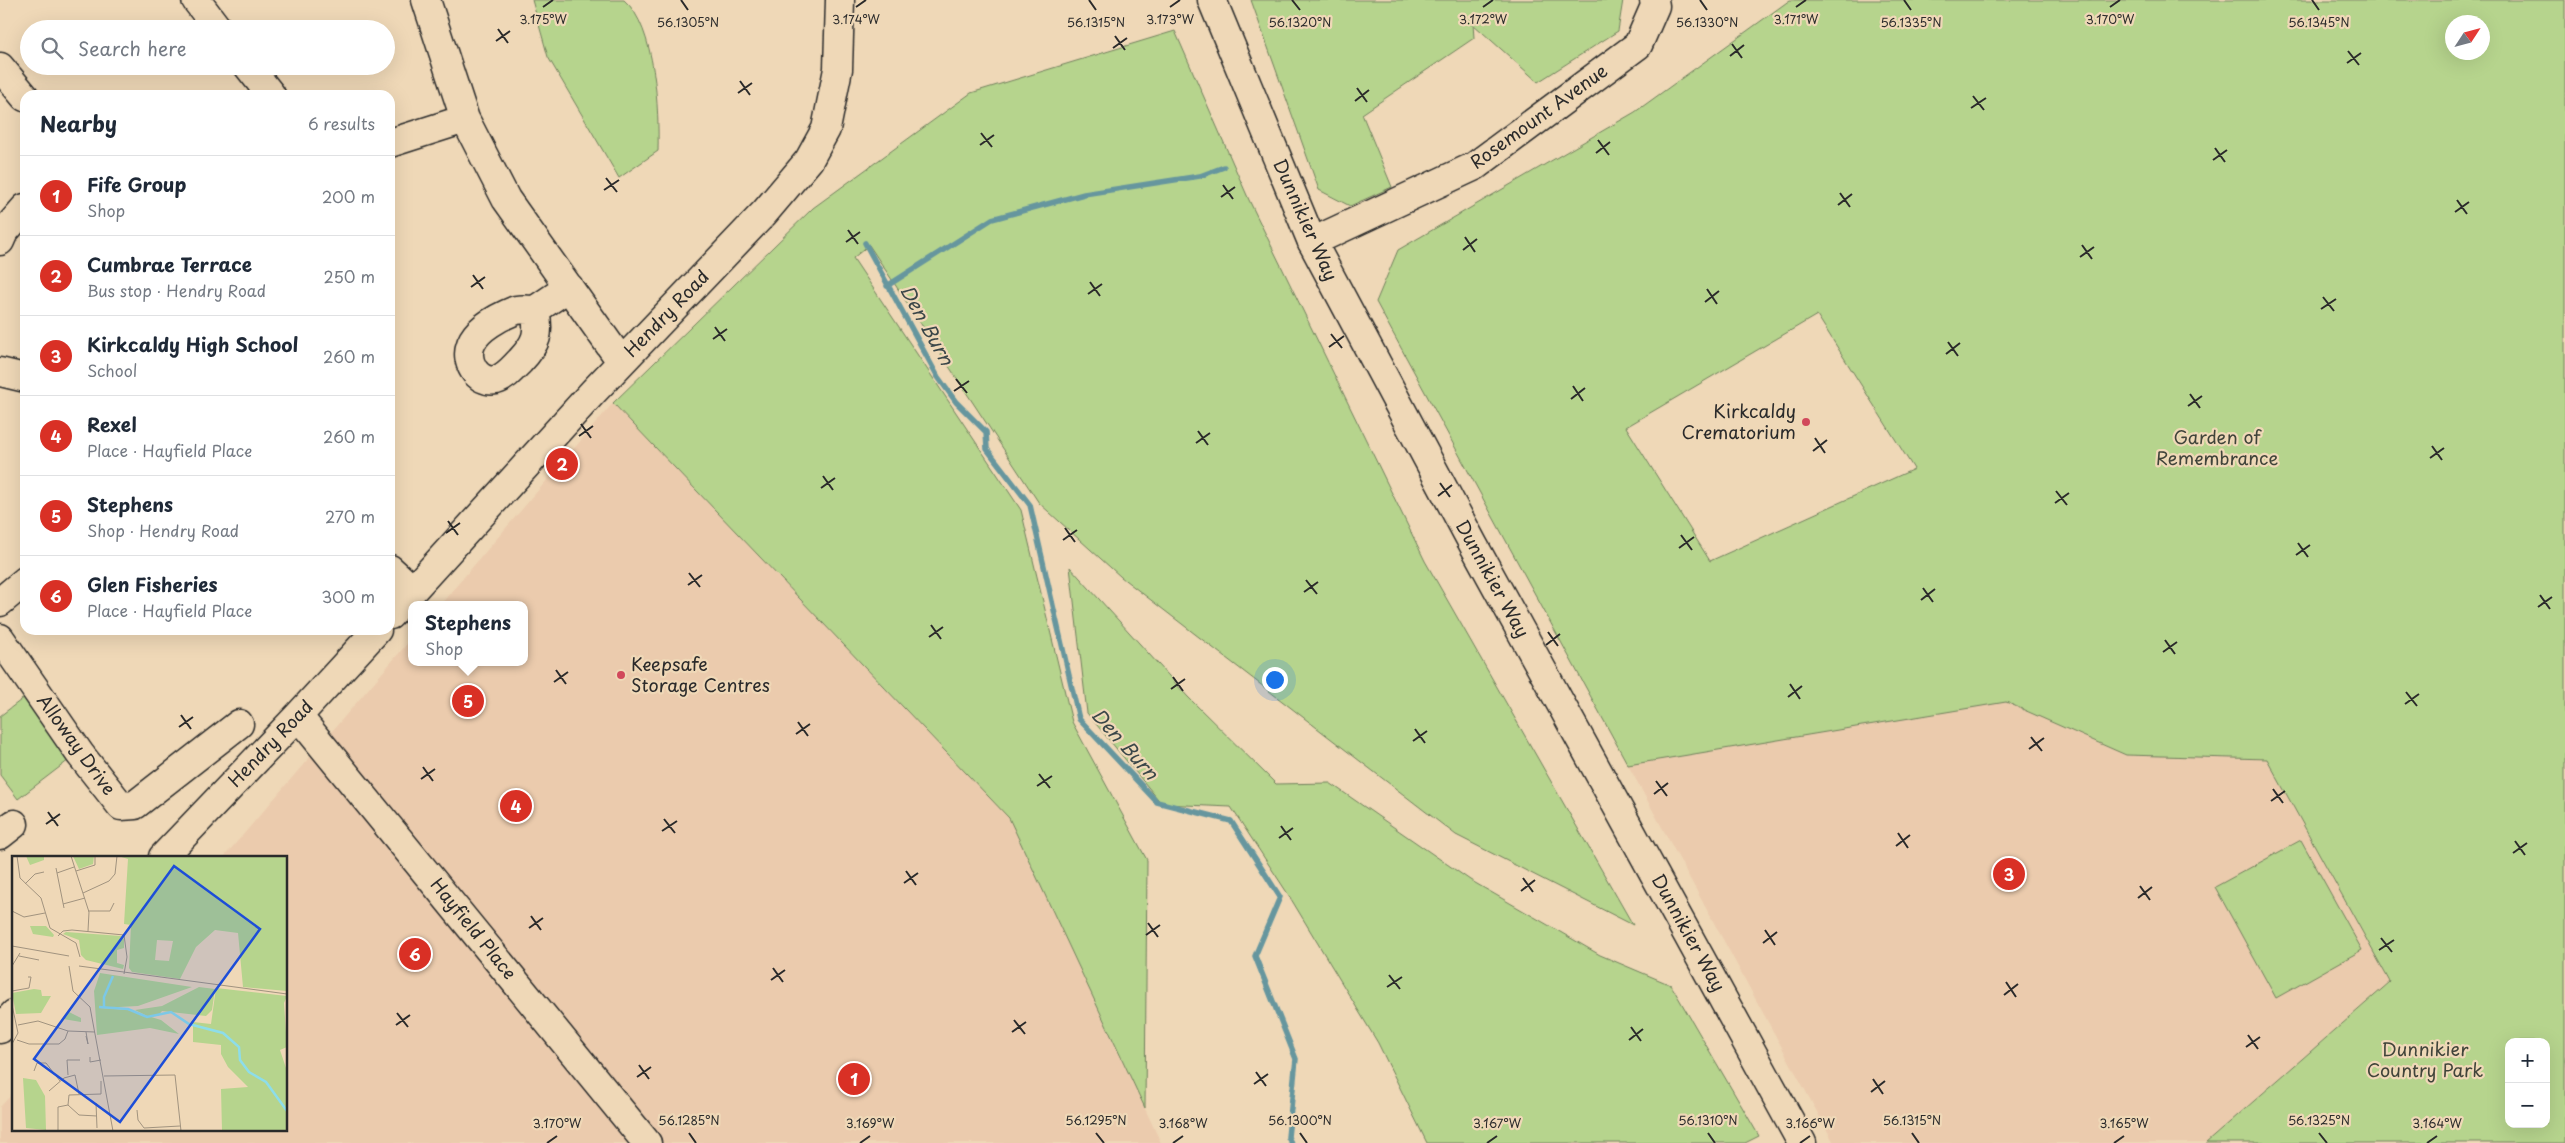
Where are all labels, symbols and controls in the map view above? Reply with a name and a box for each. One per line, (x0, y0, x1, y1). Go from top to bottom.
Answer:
text: 3.175°W (519, 10, 567, 28)
text: 3.174°W (832, 10, 881, 28)
text: 3.173°W (1146, 10, 1195, 28)
text: 3.172°W (1459, 10, 1508, 28)
text: 3.171°W (1774, 10, 1819, 28)
text: 3.170°W (2086, 10, 2135, 28)
text: 56.1305°N (657, 13, 719, 31)
text: 56.1315°N (1067, 13, 1125, 31)
text: 56.1320°N (1269, 13, 1331, 31)
text: 56.1330°N (1676, 13, 1738, 31)
text: 56.1335°N (1880, 13, 1942, 31)
text: 56.1345°N (2288, 13, 2350, 31)
north arrow (2445, 15, 2490, 60)
search box (20, 20, 395, 75)
icon: search (38, 34, 66, 62)
text: Search here (78, 34, 187, 62)
street label: Rosemount Avenue (1464, 57, 1613, 175)
text: Nearby (40, 107, 117, 139)
text: 6 results (308, 111, 375, 135)
street label: Dunnikier Way (1267, 154, 1345, 285)
text: Fife Group (87, 170, 186, 198)
text: 1 (52, 184, 60, 208)
text: 200 m (322, 184, 375, 208)
text: Shop (87, 198, 125, 222)
text: Cumbrae Terrace (87, 250, 252, 278)
street label: Hendry Road (617, 263, 715, 363)
text: 2 (50, 264, 62, 288)
text: 250 m (324, 264, 375, 288)
text: Bus stop · Hendry Road (87, 278, 266, 302)
water label: Den Burn (894, 279, 962, 371)
text: Kirkcaldy High School (87, 330, 298, 358)
text: 3 (51, 344, 61, 368)
text: 260 m (323, 344, 375, 368)
text: School (87, 358, 137, 382)
place label: Kirkcaldy Crematorium (1682, 397, 1796, 445)
text: Rexel (87, 410, 137, 438)
marker: Kirkcaldy Crematorium (1800, 416, 1812, 428)
park label: Garden of Remembrance (2156, 423, 2278, 471)
text: 4 (51, 424, 61, 448)
text: 260 m (323, 424, 375, 448)
text: Place · Hayfield Place (87, 438, 252, 462)
pin: 2 (546, 445, 578, 483)
text: Stephens (87, 490, 173, 518)
text: 5 (51, 504, 61, 528)
text: 270 m (325, 504, 375, 528)
street label: Dunnikier Way (1450, 514, 1537, 642)
text: Shop · Hendry Road (87, 518, 239, 542)
text: Glen Fisheries (87, 570, 218, 598)
text: 6 (50, 584, 62, 608)
text: 300 m (321, 584, 375, 608)
text: Place · Hayfield Place (87, 598, 252, 622)
popup (408, 601, 528, 666)
text: Stephens (425, 608, 511, 636)
text: Shop (425, 636, 463, 660)
place label: Keepsafe Storage Centres (631, 650, 770, 698)
your location (1262, 667, 1288, 693)
marker: Keepsafe Storage Centres (615, 669, 627, 681)
pin: 5 (452, 682, 484, 720)
street label: Alloway Drive (31, 688, 123, 800)
street label: Hendry Road (221, 693, 319, 793)
water label: Den Burn (1086, 701, 1166, 786)
pin: 4 (500, 787, 532, 825)
pin: 3 (1993, 855, 2025, 893)
inset map (12, 856, 288, 1130)
street label: Dunnikier Way (1646, 868, 1733, 996)
street label: Hayfield Place (425, 872, 523, 984)
pin: 6 (399, 935, 431, 973)
park label: Dunnikier Country Park (2367, 1035, 2483, 1083)
map controls (2505, 1038, 2550, 1128)
button: + (2505, 1038, 2550, 1083)
pin: 1 (838, 1060, 870, 1098)
button: − (2505, 1083, 2550, 1128)
text: 56.1285°N (658, 1111, 720, 1129)
text: 56.1295°N (1065, 1111, 1127, 1129)
text: 56.1300°N (1268, 1111, 1332, 1129)
text: 56.1310°N (1678, 1111, 1738, 1129)
text: 56.1315°N (1883, 1111, 1941, 1129)
text: 56.1325°N (2288, 1111, 2350, 1129)
text: 3.170°W (533, 1114, 582, 1132)
text: 3.169°W (846, 1114, 895, 1132)
text: 3.168°W (1159, 1114, 1208, 1132)
text: 3.167°W (1473, 1114, 1522, 1132)
text: 3.166°W (1785, 1114, 1835, 1132)
text: 3.165°W (2100, 1114, 2149, 1132)
text: 3.164°W (2412, 1114, 2462, 1132)

